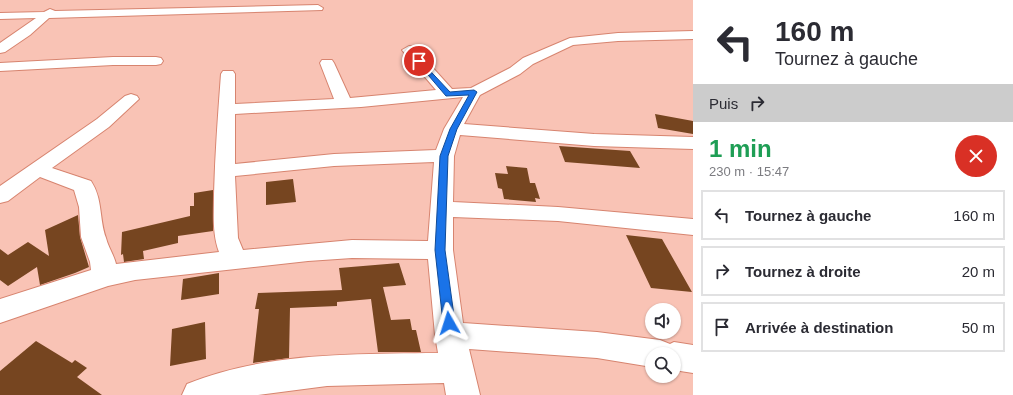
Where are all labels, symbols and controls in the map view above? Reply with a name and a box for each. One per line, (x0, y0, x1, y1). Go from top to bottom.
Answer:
icon: left (709, 16, 761, 68)
text: 160 m (775, 16, 854, 47)
pin (402, 44, 436, 78)
text: Tournez à gauche (775, 49, 918, 69)
icon: arrive (408, 50, 430, 72)
icon: right (746, 92, 768, 114)
text: Puis (709, 95, 738, 112)
text: 1 min (709, 135, 772, 162)
button: close (955, 135, 997, 177)
text: 230 m · 15:47 (709, 164, 789, 179)
icon: left (711, 204, 733, 226)
text: Tournez à gauche (745, 207, 871, 224)
text: 160 m (953, 207, 995, 224)
icon: right (711, 260, 733, 282)
text: Tournez à droite (745, 263, 861, 280)
text: 20 m (962, 263, 995, 280)
position arrow (428, 302, 470, 344)
map controls (645, 303, 681, 383)
button: sound (645, 303, 681, 339)
icon: arrive (711, 316, 733, 338)
text: Arrivée à destination (745, 319, 893, 336)
text: 50 m (962, 319, 995, 336)
button: search (645, 347, 681, 383)

